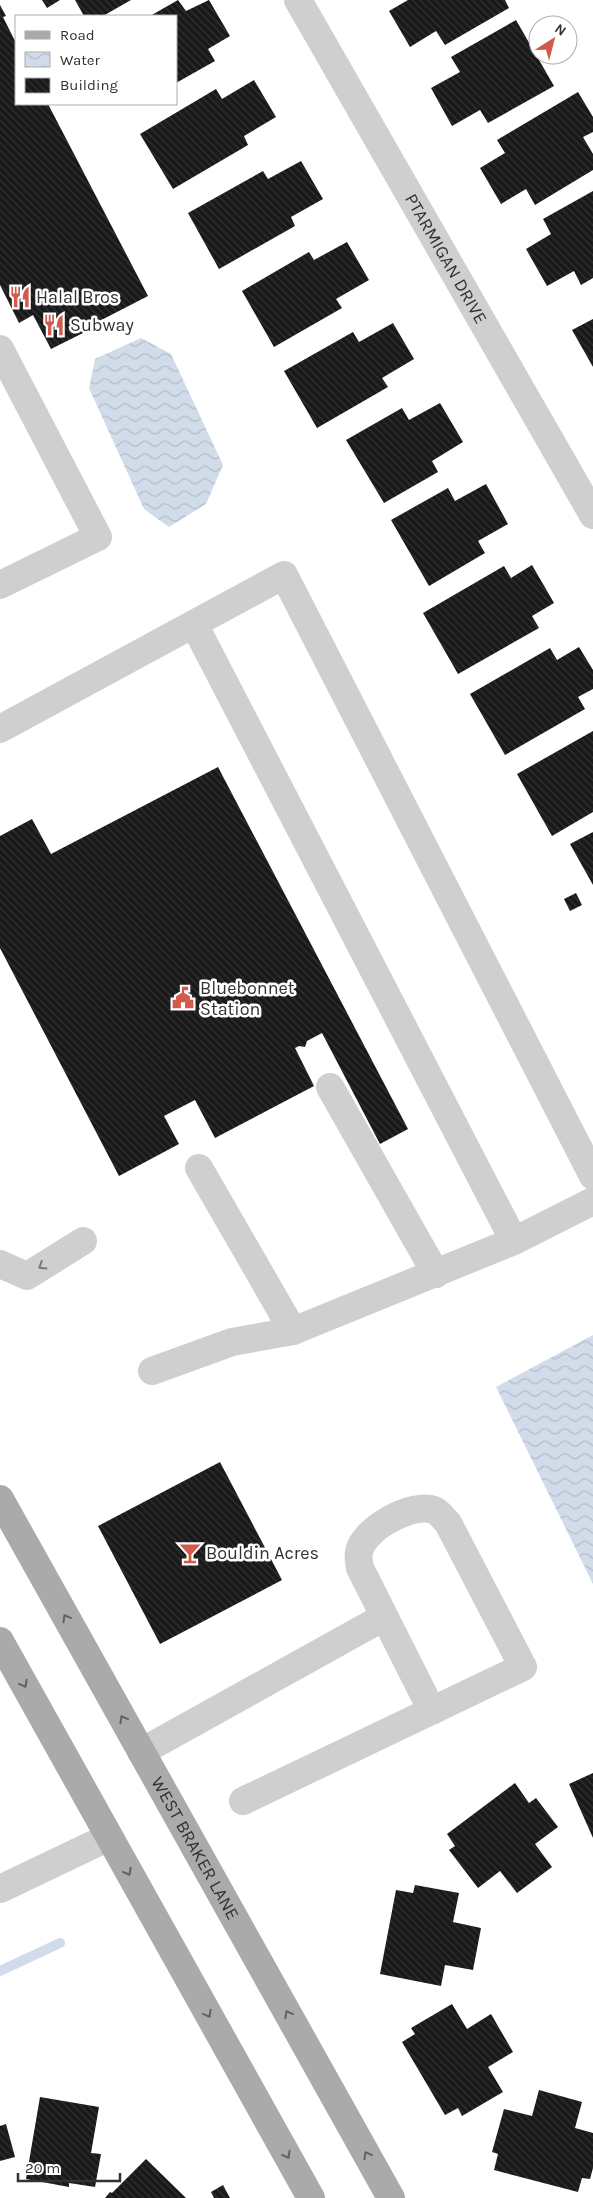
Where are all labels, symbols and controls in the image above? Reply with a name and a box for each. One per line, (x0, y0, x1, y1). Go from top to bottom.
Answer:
legend (15, 15, 178, 105)
north arrow (528, 15, 578, 65)
text: N (551, 20, 569, 40)
text: Road (60, 26, 95, 44)
text: Water (60, 51, 101, 69)
text: Building (60, 76, 118, 94)
street label: PTARMIGAN DRIVE (400, 189, 492, 328)
restaurant icon: Halal Bros (7, 284, 33, 310)
place label: Halal Bros (36, 286, 119, 308)
restaurant icon: Subway (41, 312, 67, 338)
place label: Subway (70, 314, 134, 336)
place label: Bluebonnet Station (200, 977, 295, 1020)
public building icon: Bluebonnet Station (170, 985, 196, 1011)
one-way arrow (39, 1260, 48, 1270)
bar icon: Bouldin Acres (177, 1540, 203, 1566)
place label: Bouldin Acres (206, 1542, 319, 1564)
one-way arrow (63, 1614, 73, 1623)
one-way arrow (17, 1679, 27, 1688)
one-way arrow (119, 1715, 129, 1724)
street label: WEST BRAKER LANE (146, 1773, 244, 1924)
one-way arrow (122, 1866, 132, 1875)
one-way arrow (201, 2008, 211, 2017)
one-way arrow (284, 2010, 294, 2019)
scale bar (18, 2150, 120, 2182)
one-way arrow (281, 2150, 291, 2159)
one-way arrow (363, 2152, 373, 2161)
text: 20 m (25, 2159, 60, 2177)

